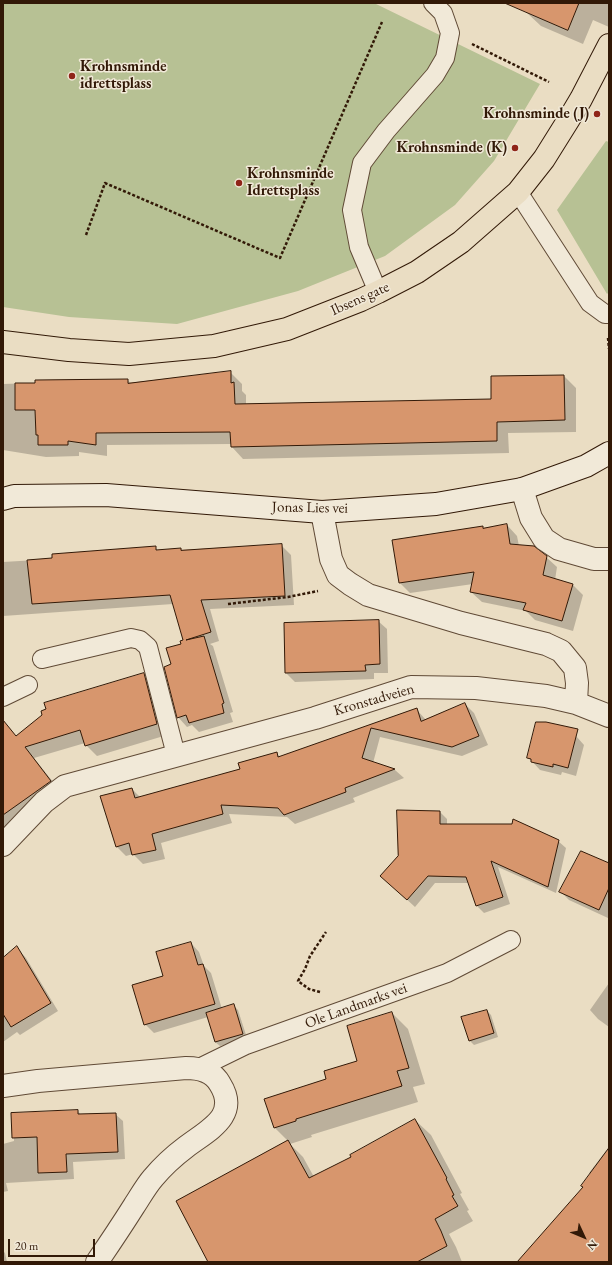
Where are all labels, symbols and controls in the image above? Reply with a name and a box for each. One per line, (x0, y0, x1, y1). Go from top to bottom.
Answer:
place label: Krohnsminde idrettsplass (80, 58, 166, 93)
marker: Krohnsminde idrettsplass (67, 71, 77, 81)
place label: Krohnsminde (J) (483, 105, 589, 123)
marker: Krohnsminde (J) (592, 109, 602, 119)
place label: Krohnsminde (K) (396, 139, 507, 157)
marker: Krohnsminde (K) (510, 143, 520, 153)
place label: Krohnsminde Idrettsplass (247, 165, 333, 200)
marker: Krohnsminde Idrettsplass (234, 178, 244, 188)
street label: Ibsens gate (328, 278, 392, 320)
street label: Jonas Lies vei (272, 498, 348, 518)
street label: Kronstadveien (332, 680, 416, 720)
street label: Ole Landmarks vei (302, 979, 410, 1033)
north arrow (564, 1217, 604, 1257)
scale bar (10, 1231, 97, 1257)
text: N (585, 1237, 601, 1253)
text: 20 m (15, 1238, 38, 1254)

